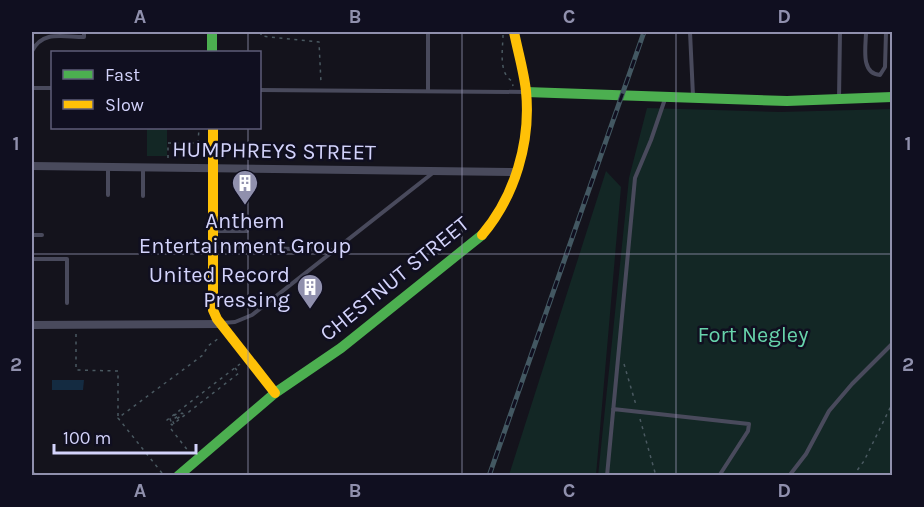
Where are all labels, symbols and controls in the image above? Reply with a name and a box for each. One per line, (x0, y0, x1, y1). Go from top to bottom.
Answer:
text: A (134, 5, 147, 28)
text: B (349, 5, 361, 28)
text: C (563, 5, 575, 28)
text: D (777, 5, 791, 28)
legend (51, 51, 261, 129)
text: Fast (105, 64, 140, 86)
text: Slow (105, 94, 144, 116)
text: 1 (12, 132, 20, 155)
text: 1 (904, 132, 912, 155)
street label: HUMPHREYS STREET (172, 136, 376, 166)
building icon: Anthem Entertainment Group (230, 168, 260, 206)
place label: Anthem Entertainment Group (139, 208, 351, 259)
street label: CHESTNUT STREET (315, 211, 474, 347)
place label: United Record Pressing (149, 262, 291, 313)
building icon: United Record Pressing (295, 272, 325, 310)
park label: Fort Negley (698, 322, 808, 348)
text: 2 (10, 353, 22, 376)
text: 2 (902, 353, 914, 376)
scale bar (54, 417, 196, 455)
text: 100 m (63, 427, 111, 449)
text: A (134, 479, 147, 502)
text: B (349, 479, 361, 502)
text: C (563, 479, 575, 502)
text: D (777, 479, 791, 502)

